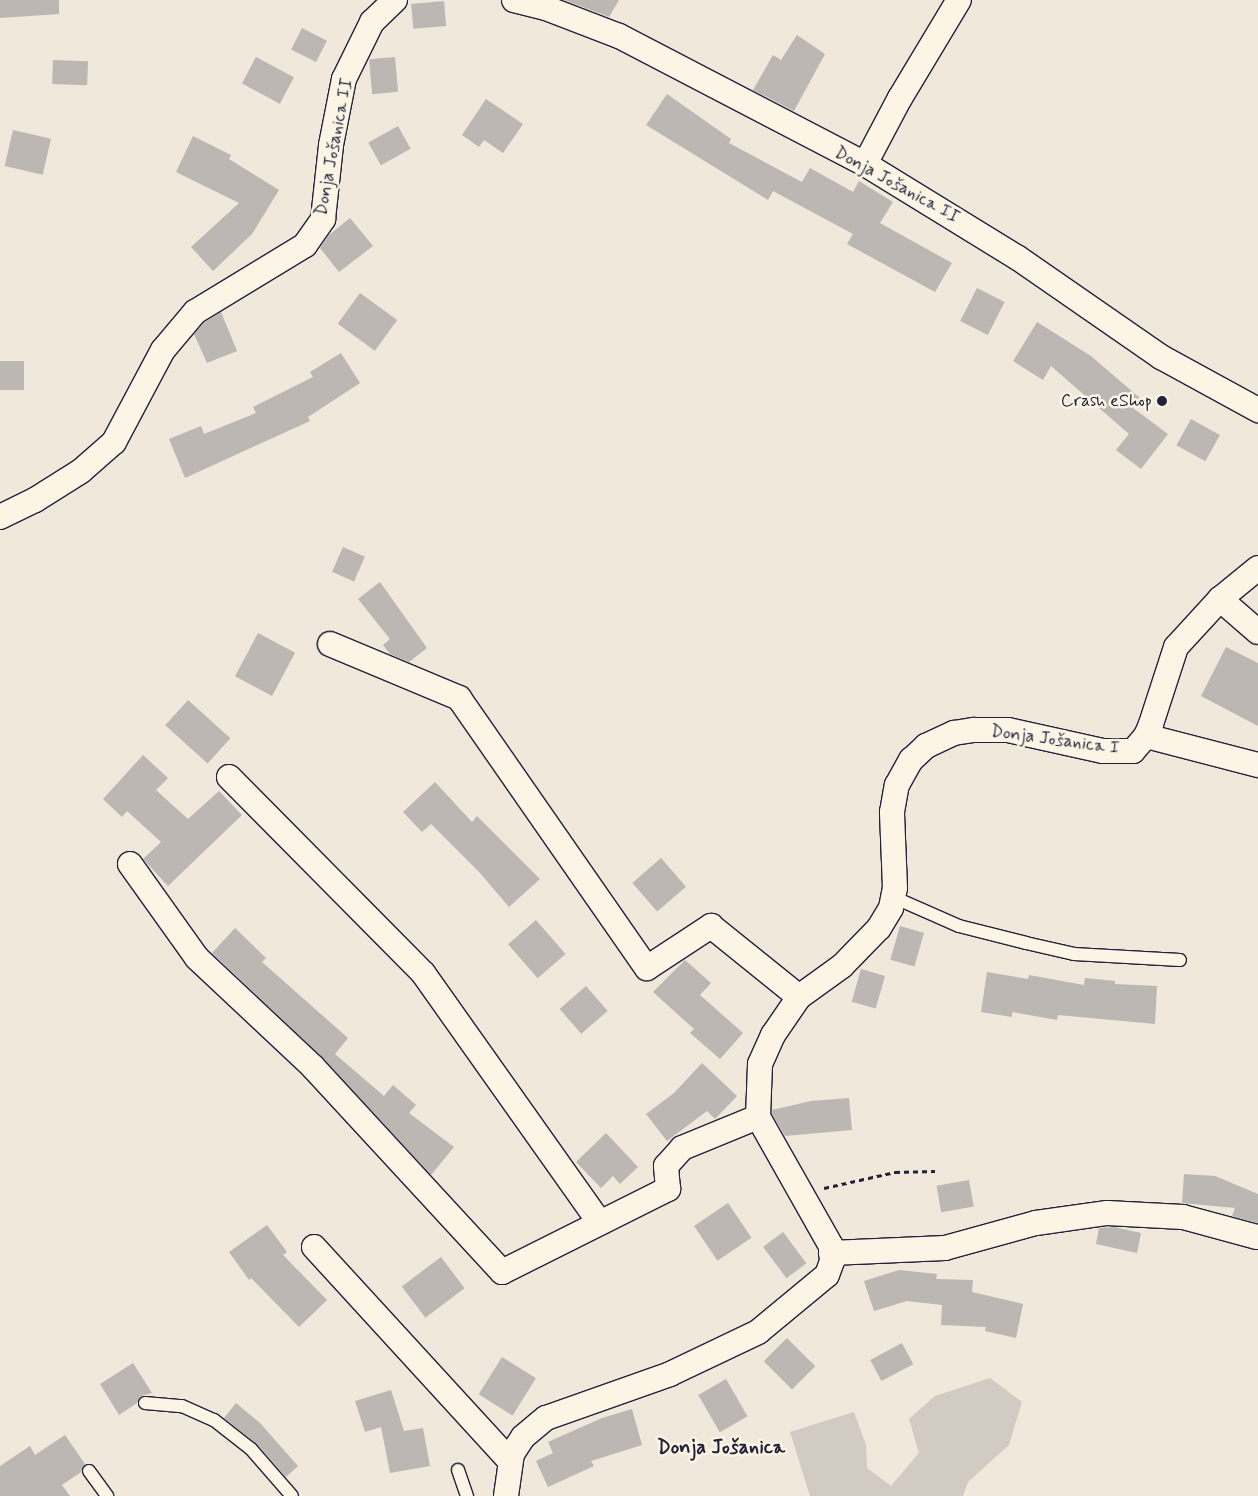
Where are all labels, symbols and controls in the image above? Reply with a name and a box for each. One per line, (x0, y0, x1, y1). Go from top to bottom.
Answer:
street label: Donja Jošanica II (310, 76, 358, 218)
street label: Donja Jošanica II (830, 141, 964, 229)
place label: Crash eShop (1061, 390, 1152, 412)
marker: Crash eShop (1156, 395, 1168, 407)
street label: Donja Jošanica I (989, 720, 1121, 760)
district label: Donja Jošanica (657, 1435, 785, 1459)

